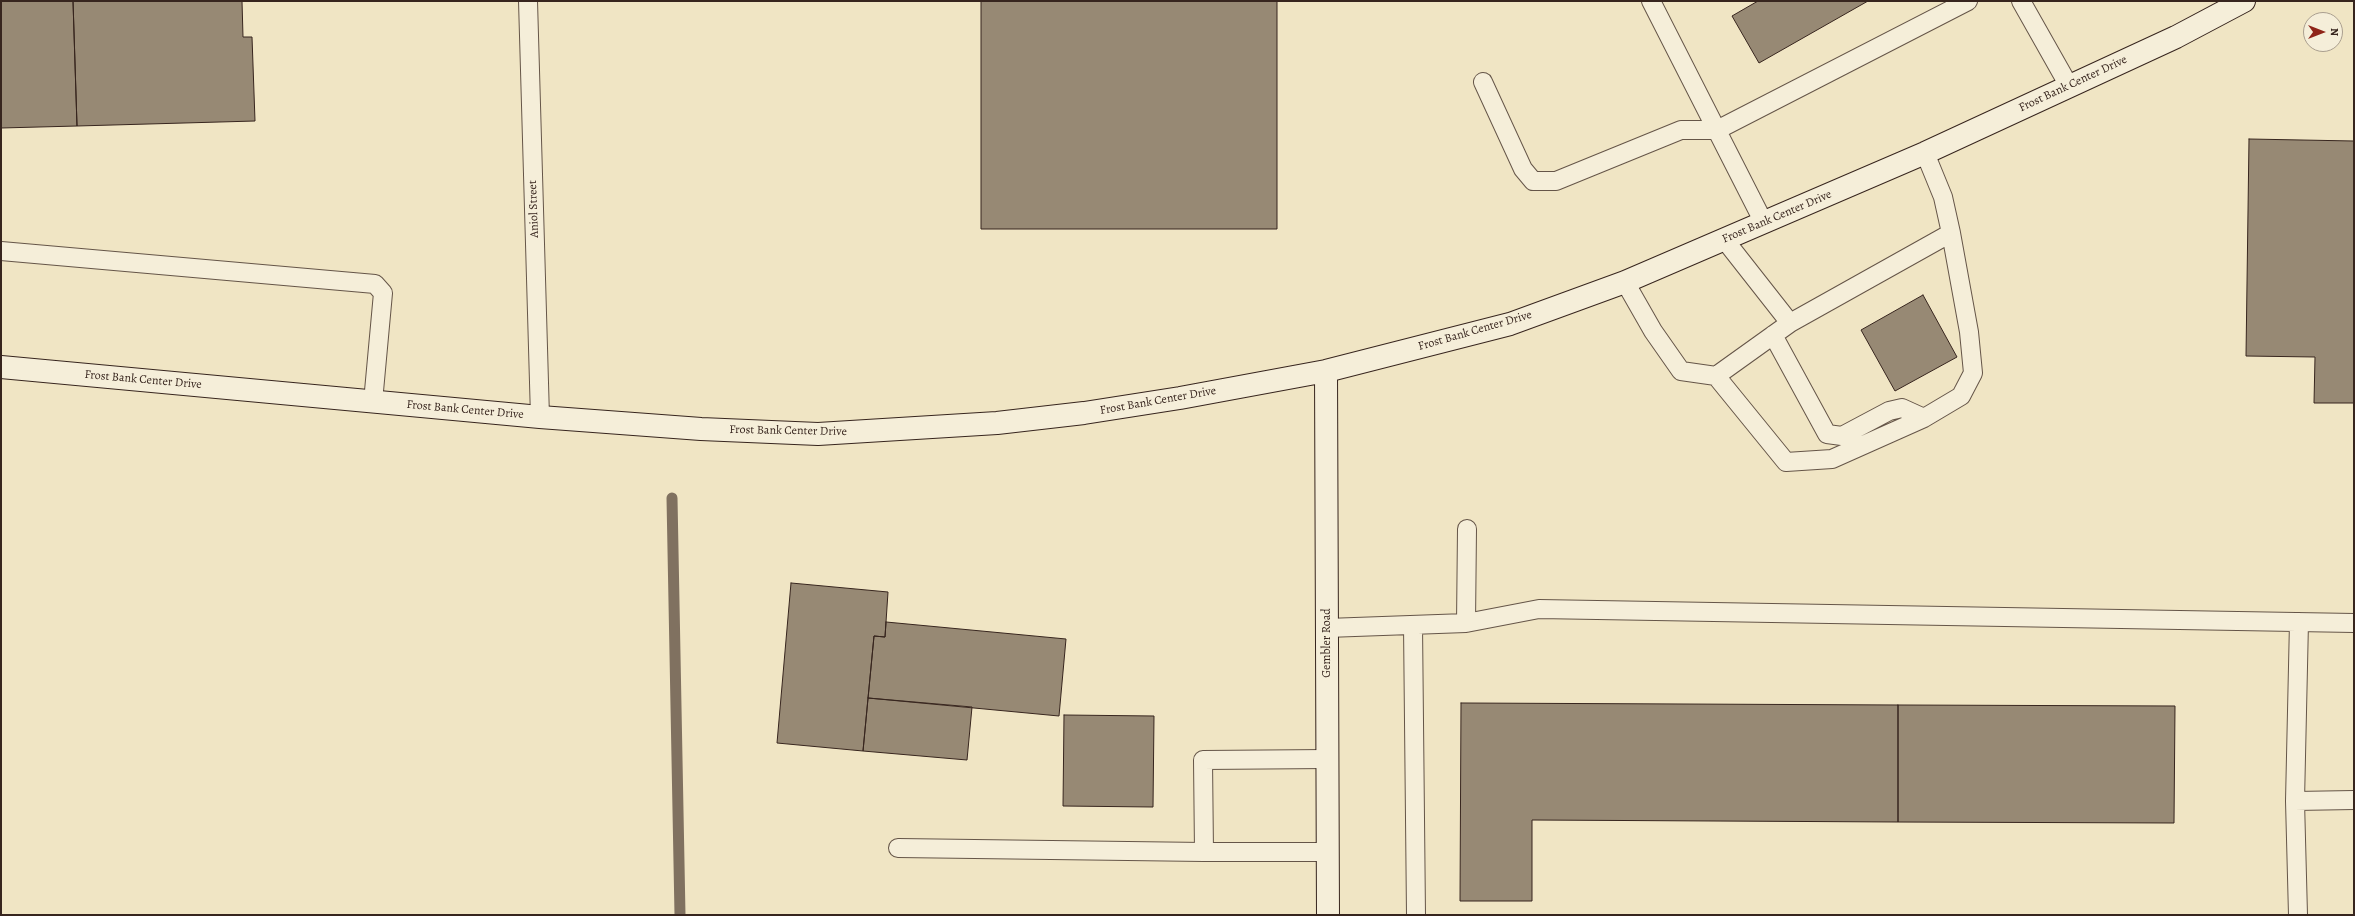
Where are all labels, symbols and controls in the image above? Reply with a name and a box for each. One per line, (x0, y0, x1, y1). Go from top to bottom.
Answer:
north arrow (2303, 12, 2343, 52)
text: N (2327, 28, 2342, 36)
street label: Frost Bank Center Drive (2017, 53, 2129, 115)
street label: Aniol Street (526, 180, 542, 238)
street label: Frost Bank Center Drive (1720, 187, 1834, 247)
street label: Frost Bank Center Drive (1416, 308, 1534, 354)
street label: Frost Bank Center Drive (84, 368, 202, 392)
street label: Frost Bank Center Drive (1099, 384, 1217, 418)
street label: Frost Bank Center Drive (406, 398, 524, 422)
street label: Frost Bank Center Drive (729, 423, 847, 439)
street label: Gembler Road (1320, 608, 1334, 678)

